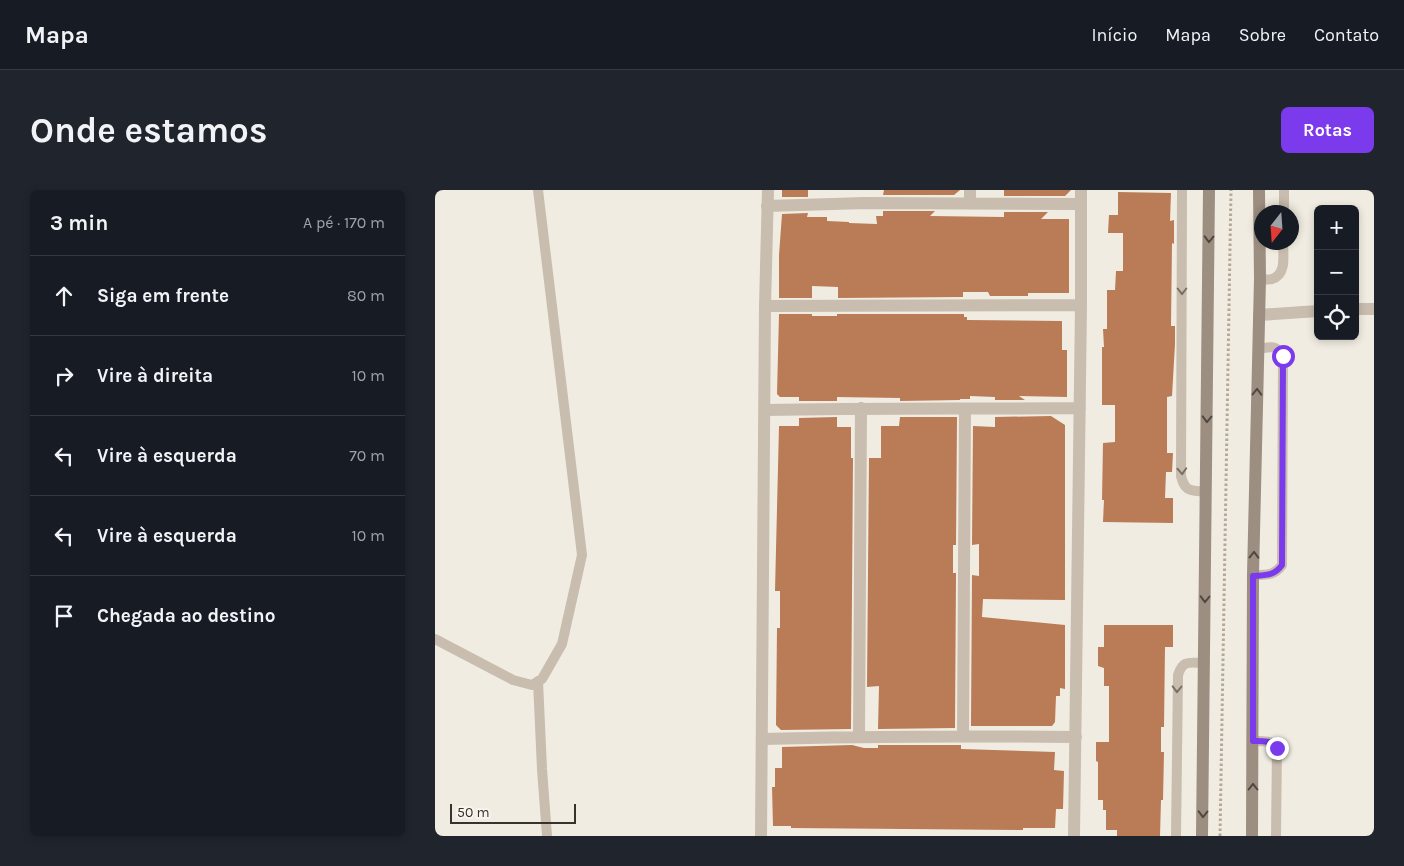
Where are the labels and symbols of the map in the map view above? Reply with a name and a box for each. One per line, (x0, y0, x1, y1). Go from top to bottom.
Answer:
north arrow (1254, 205, 1299, 250)
one-way arrow (1204, 235, 1214, 243)
one-way arrow (1177, 288, 1187, 295)
route start (1272, 345, 1295, 368)
one-way arrow (1252, 388, 1262, 396)
one-way arrow (1202, 415, 1212, 423)
one-way arrow (1176, 467, 1187, 475)
one-way arrow (1249, 551, 1259, 558)
one-way arrow (1200, 595, 1210, 603)
one-way arrow (1172, 686, 1183, 694)
route end (1266, 737, 1289, 760)
one-way arrow (1248, 783, 1258, 791)
scale bar (450, 801, 576, 824)
one-way arrow (1198, 810, 1208, 818)

